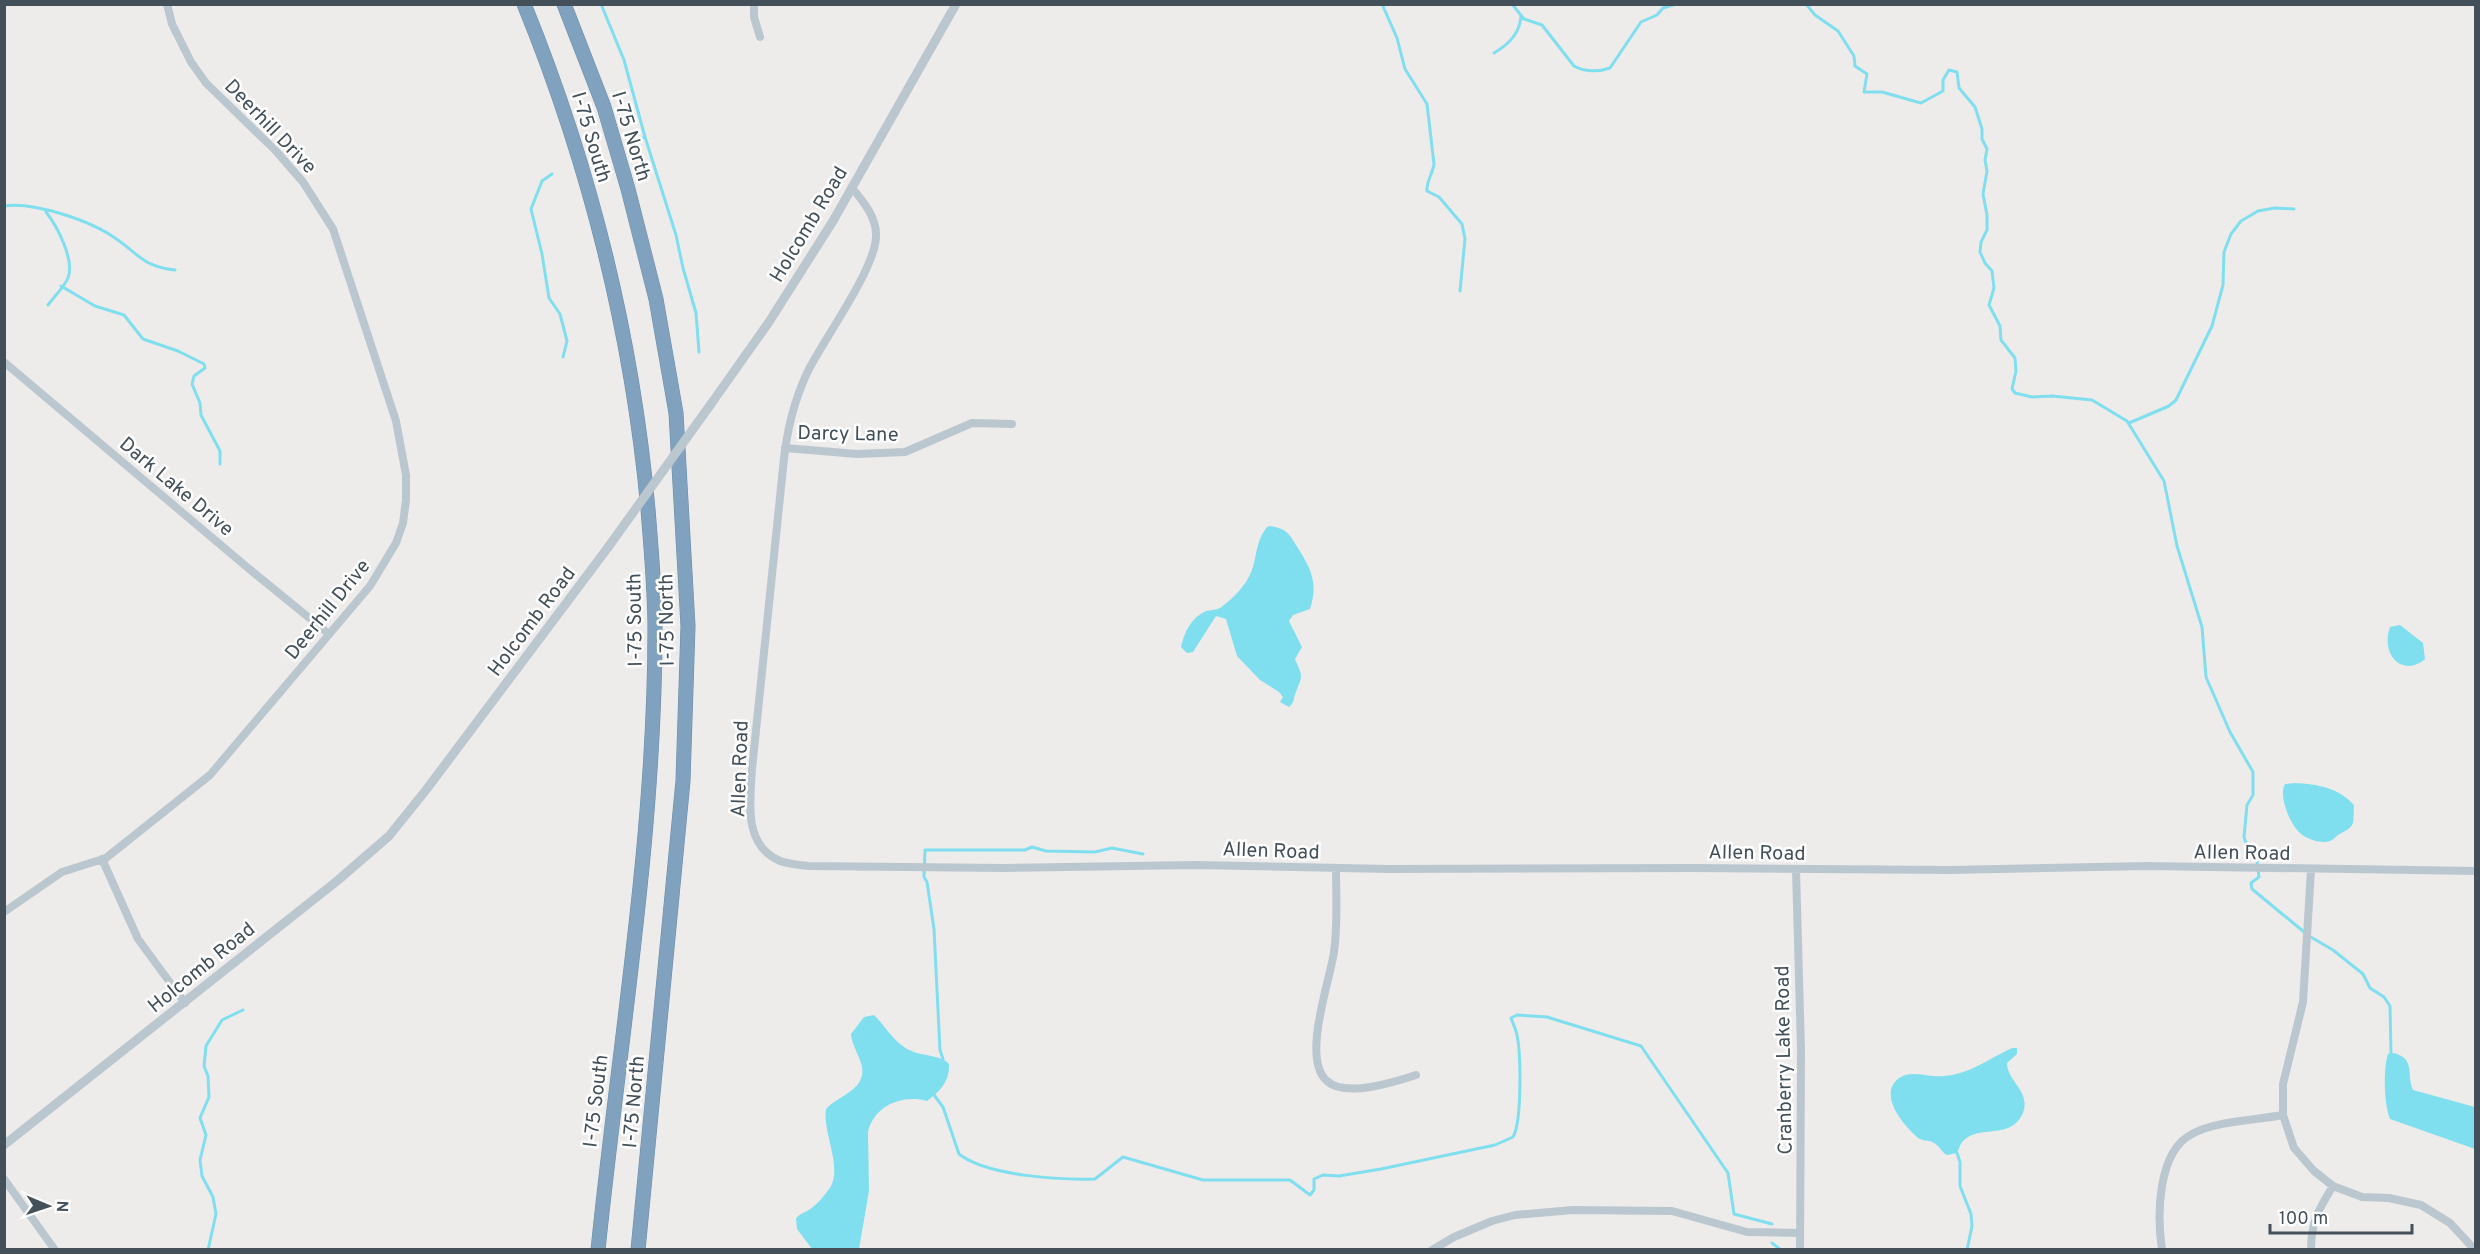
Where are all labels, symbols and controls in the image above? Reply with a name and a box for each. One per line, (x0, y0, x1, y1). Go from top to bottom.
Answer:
street label: Deerhill Drive (218, 74, 321, 180)
street label: I-75 North (604, 88, 656, 185)
street label: I-75 South (564, 89, 616, 186)
street label: Holcomb Road (765, 162, 855, 288)
street label: Darcy Lane (797, 421, 899, 449)
street label: Dark Lake Drive (113, 432, 238, 543)
street label: Deerhill Drive (280, 555, 377, 666)
street label: Holcomb Road (483, 562, 582, 682)
street label: I-75 South (622, 573, 650, 667)
street label: I-75 North (654, 573, 682, 667)
street label: Allen Road (726, 720, 756, 818)
street label: Allen Road (1222, 837, 1320, 867)
street label: Allen Road (1708, 840, 1806, 868)
street label: Allen Road (2193, 840, 2291, 868)
street label: Holcomb Road (143, 917, 261, 1020)
street label: Cranberry Lake Road (1770, 965, 1800, 1155)
street label: I-75 South (578, 1053, 616, 1149)
street label: I-75 North (618, 1055, 652, 1150)
north arrow (18, 1176, 78, 1236)
scale bar (2270, 1197, 2412, 1235)
text: N (51, 1200, 71, 1213)
text: 100 m (2279, 1208, 2328, 1231)

